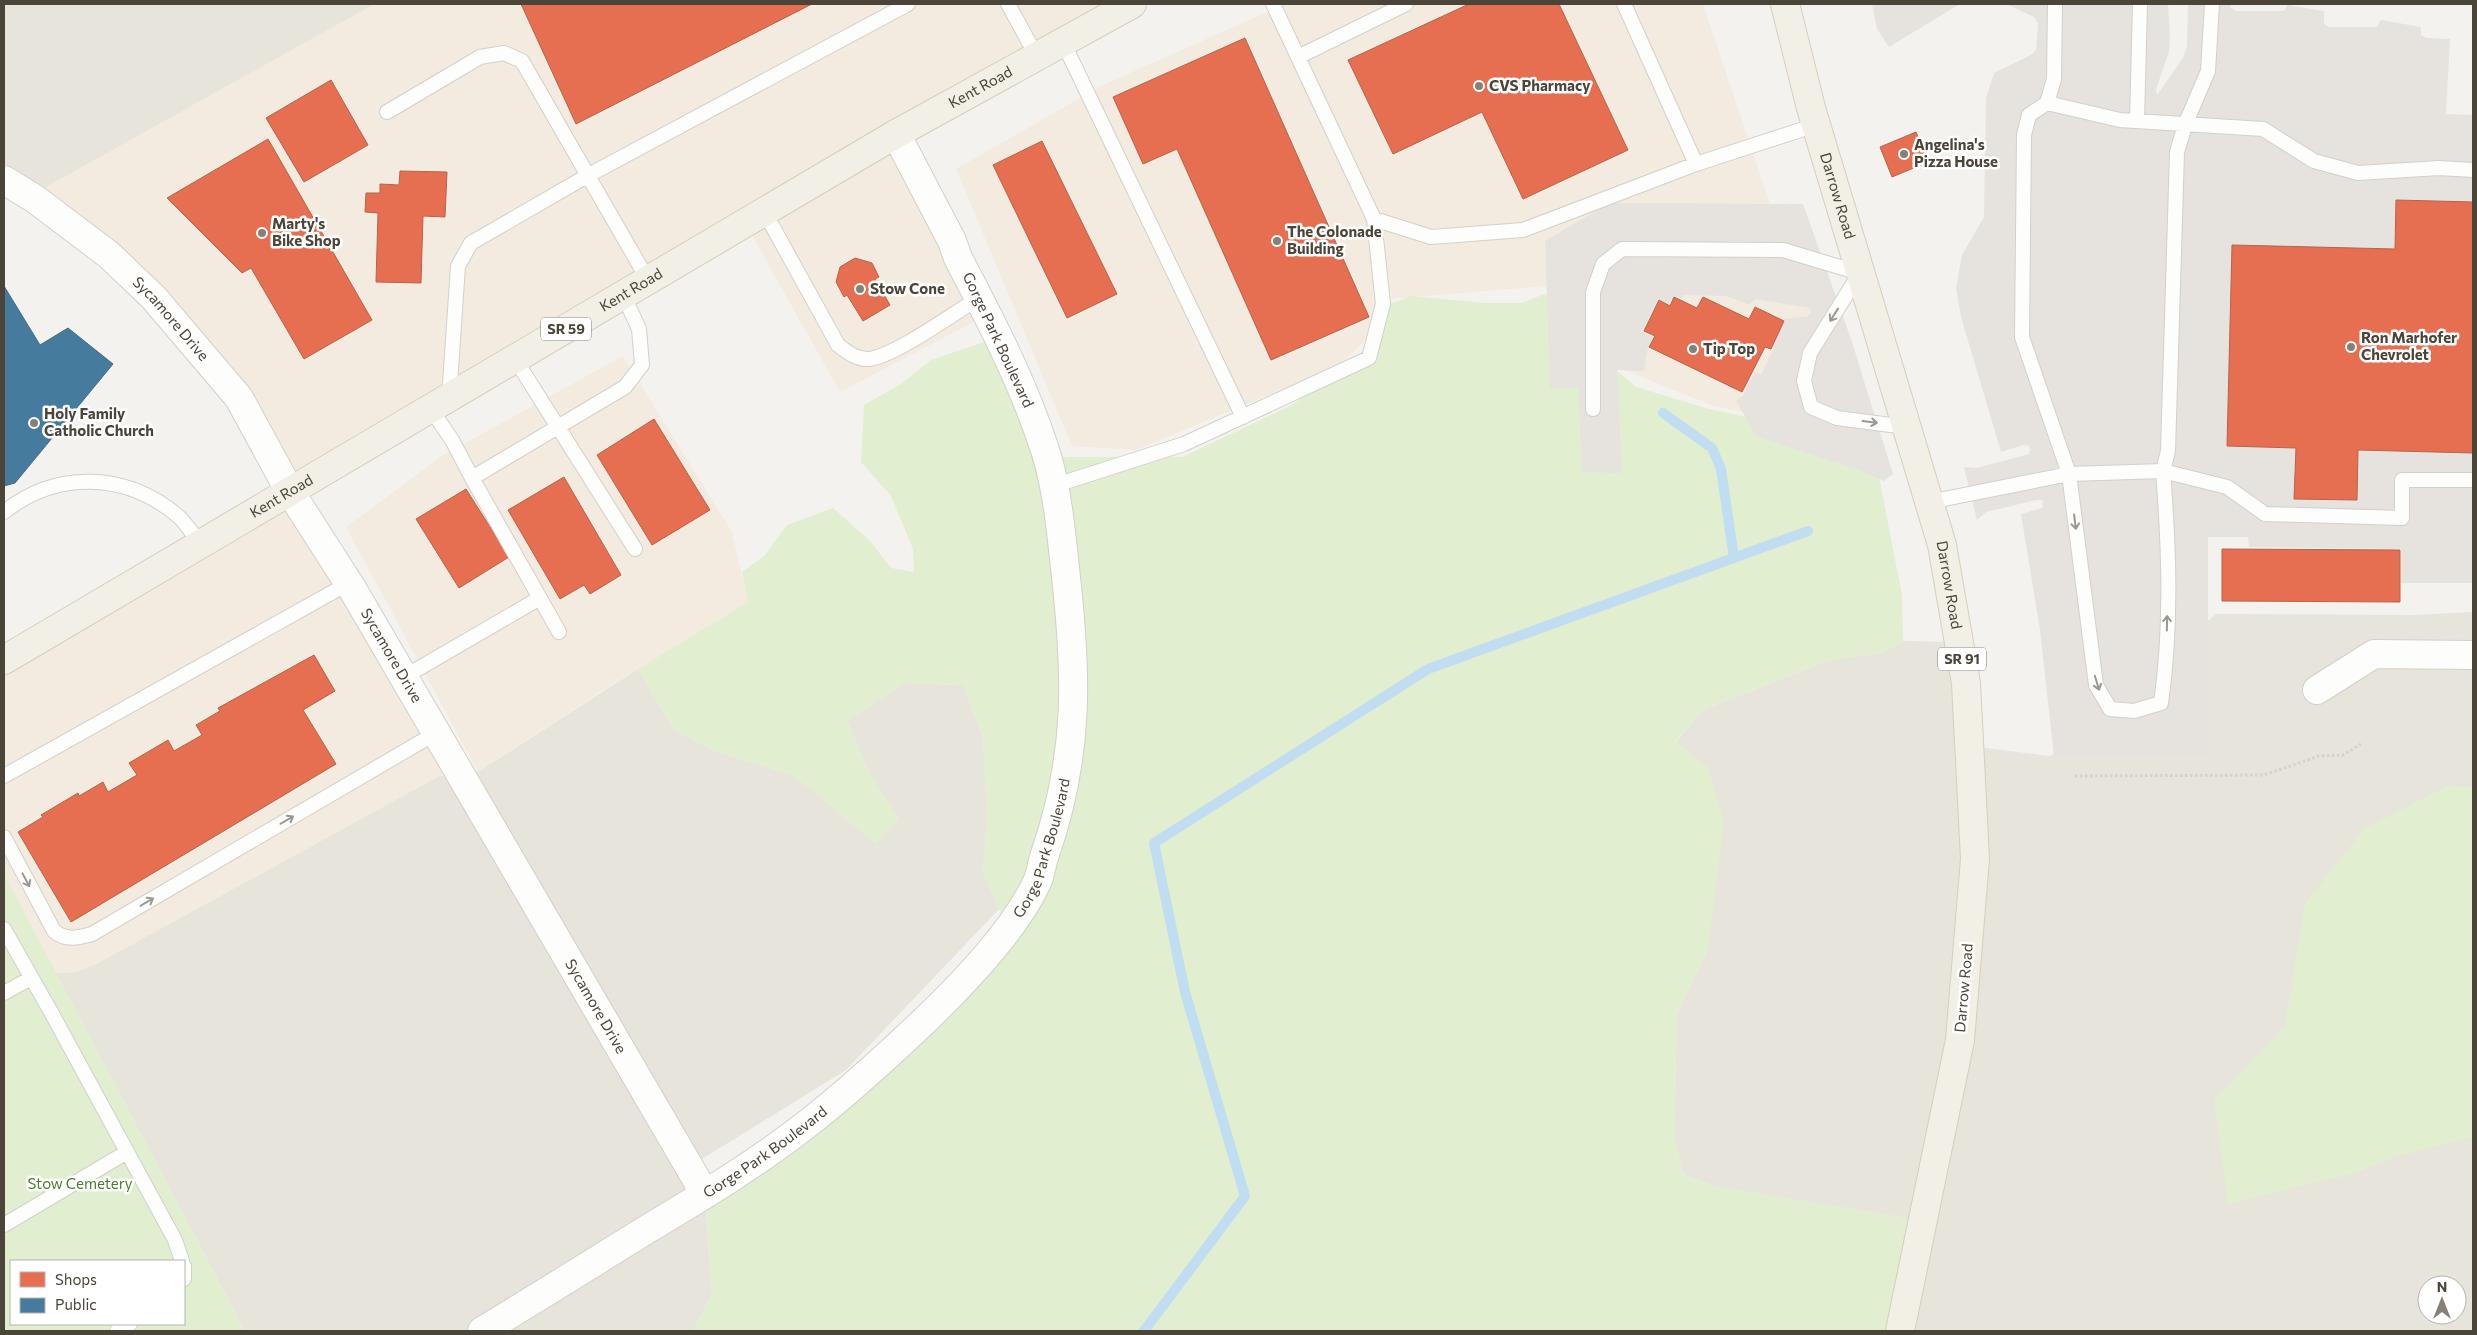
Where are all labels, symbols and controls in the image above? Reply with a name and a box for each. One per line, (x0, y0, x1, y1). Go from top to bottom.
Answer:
street label: Kent Road (945, 62, 1015, 111)
place label: CVS Pharmacy (1489, 76, 1591, 94)
marker: CVS Pharmacy (1473, 80, 1485, 92)
place label: Angelina's Pizza House (1914, 135, 1998, 170)
marker: Angelina's Pizza House (1898, 148, 1910, 160)
street label: Darrow Road (1817, 150, 1860, 241)
place label: Marty's Bike Shop (272, 214, 341, 249)
place label: The Colonade Building (1287, 222, 1382, 257)
marker: Marty's Bike Shop (256, 227, 268, 239)
marker: The Colonade Building (1271, 235, 1283, 247)
street label: Kent Road (596, 264, 665, 315)
street label: Gorge Park Boulevard (960, 269, 1038, 410)
street label: Sycamore Drive (129, 272, 213, 364)
place label: Stow Cone (870, 279, 945, 297)
marker: Stow Cone (854, 283, 866, 295)
one-way arrow (1829, 307, 1839, 321)
road number: SR 59 (541, 318, 591, 340)
place label: Ron Marhofer Chevrolet (2361, 328, 2457, 363)
place label: Tip Top (1703, 339, 1755, 357)
marker: Ron Marhofer Chevrolet (2345, 341, 2357, 353)
marker: Tip Top (1687, 343, 1699, 355)
place label: Holy Family Catholic Church (44, 404, 154, 439)
marker: Holy Family Catholic Church (28, 417, 40, 429)
one-way arrow (1862, 417, 1878, 427)
street label: Kent Road (246, 470, 316, 521)
one-way arrow (2070, 514, 2080, 530)
street label: Darrow Road (1933, 539, 1966, 630)
street label: Sycamore Drive (358, 605, 427, 706)
one-way arrow (2162, 615, 2172, 632)
road number: SR 91 (1938, 648, 1986, 671)
one-way arrow (2092, 675, 2102, 691)
street label: Gorge Park Boulevard (1009, 777, 1073, 921)
one-way arrow (279, 814, 293, 824)
one-way arrow (22, 872, 31, 887)
one-way arrow (139, 897, 154, 907)
street label: Darrow Road (1950, 943, 1976, 1033)
street label: Sycamore Drive (562, 955, 631, 1056)
street label: Gorge Park Boulevard (699, 1102, 830, 1201)
park label: Stow Cemetery (27, 1174, 133, 1192)
legend (10, 1260, 185, 1325)
text: Shops (55, 1270, 97, 1288)
north arrow (2417, 1275, 2467, 1325)
text: N (2437, 1278, 2447, 1295)
text: Public (55, 1295, 97, 1313)

